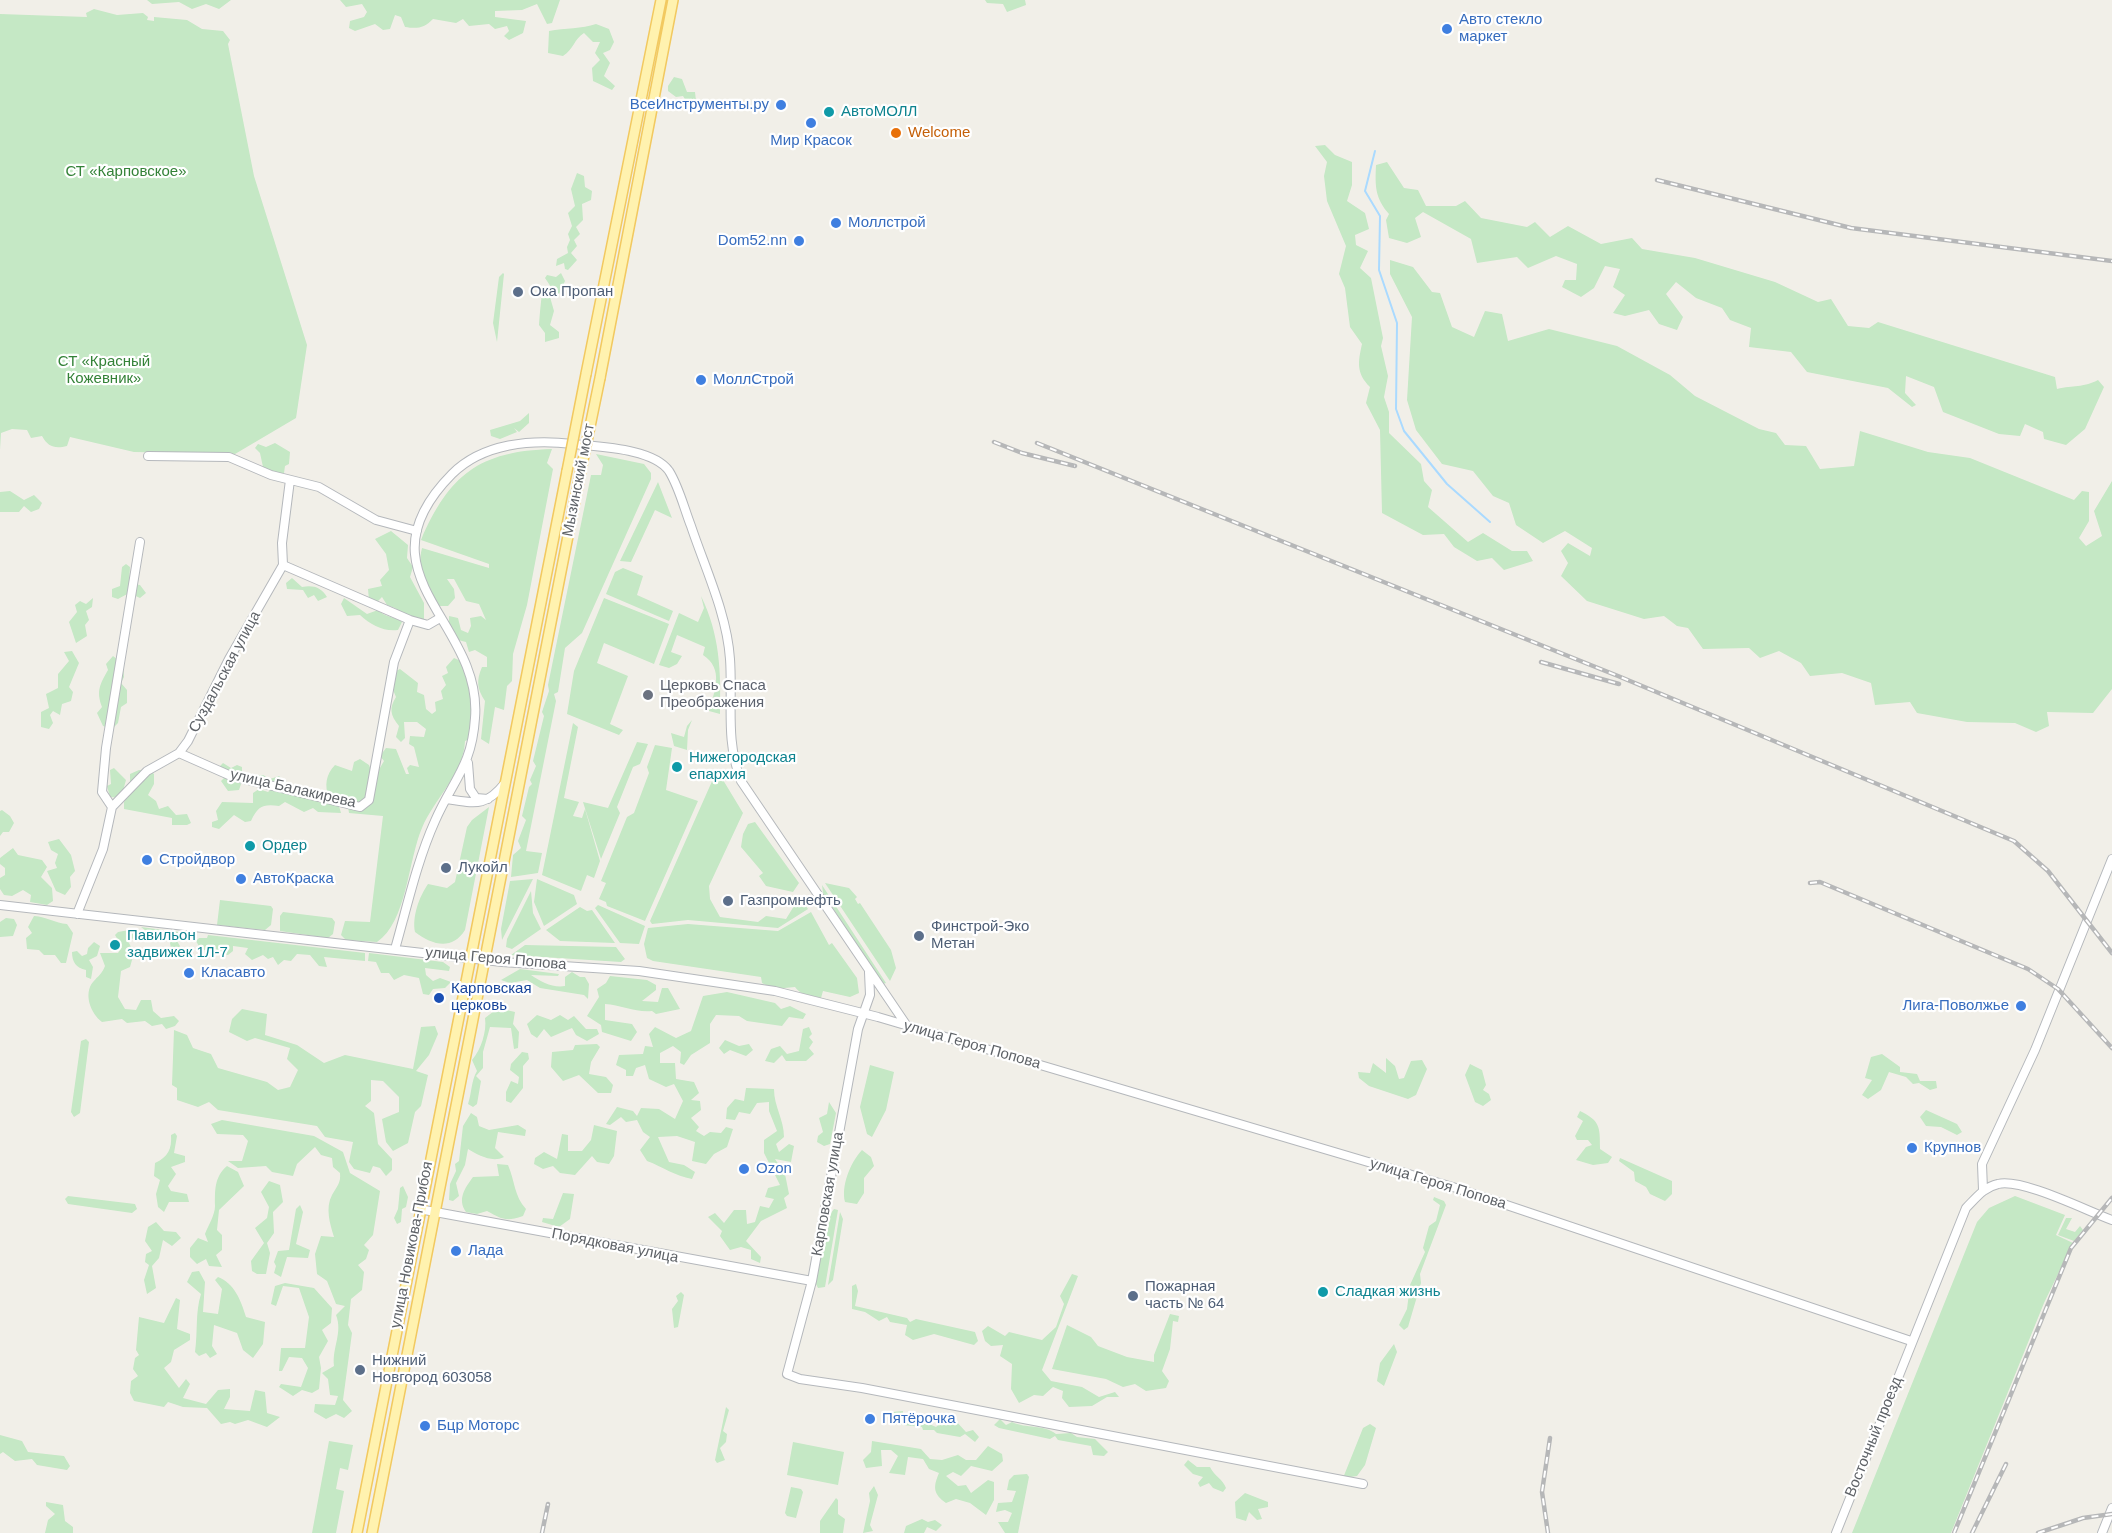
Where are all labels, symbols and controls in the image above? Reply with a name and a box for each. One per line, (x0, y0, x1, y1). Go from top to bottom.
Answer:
place label: Авто стекло маркет (1459, 11, 1542, 46)
marker: Авто стекло маркет (1440, 22, 1454, 36)
place label: ВсеИнструменты.ру (630, 96, 769, 114)
marker: ВсеИнструменты.ру (774, 98, 788, 112)
place label: АвтоМОЛЛ (841, 103, 917, 121)
marker: АвтоМОЛЛ (822, 105, 836, 119)
marker: Мир Красок (804, 116, 818, 130)
place label: Welcome (908, 124, 970, 142)
marker: Welcome (889, 126, 903, 140)
place label: Мир Красок (770, 132, 852, 150)
park label: СТ «Карповское» (66, 163, 186, 181)
place label: Моллcтрой (848, 214, 926, 232)
marker: Моллcтрой (829, 216, 843, 230)
place label: Dom52.nn (718, 232, 787, 250)
marker: Dom52.nn (792, 234, 806, 248)
place label: Ока Пропан (530, 283, 613, 301)
marker: Ока Пропан (511, 285, 525, 299)
park label: СТ «Красный Кожевник» (58, 353, 150, 388)
place label: МоллСтрой (713, 371, 794, 389)
marker: МоллСтрой (694, 373, 708, 387)
street label: Мызинский мост (559, 422, 599, 538)
street label: Суздальская улица (185, 608, 265, 736)
place label: Церковь Спаса Преображения (660, 677, 766, 712)
marker: Церковь Спаса Преображения (641, 688, 655, 702)
place label: Нижегородская епархия (689, 749, 796, 784)
marker: Нижегородская епархия (670, 760, 684, 774)
street label: улица Балакирева (228, 766, 358, 812)
place label: Ордер (262, 837, 307, 855)
marker: Ордер (243, 839, 257, 853)
place label: Стройдвор (159, 851, 235, 869)
marker: Стройдвор (140, 853, 154, 867)
place label: Лукойл (458, 859, 508, 877)
marker: Лукойл (439, 861, 453, 875)
place label: АвтоКраска (253, 870, 334, 888)
marker: АвтоКраска (234, 872, 248, 886)
place label: Газпромнефть (740, 892, 841, 910)
marker: Газпромнефть (721, 894, 735, 908)
place label: Финстрой-Эко Метан (931, 918, 1029, 953)
place label: Павильон задвижек 1Л-7 (127, 927, 228, 962)
marker: Финстрой-Эко Метан (912, 929, 926, 943)
marker: Павильон задвижек 1Л-7 (108, 938, 122, 952)
street label: улица Героя Попова (425, 944, 567, 974)
place label: Класавто (201, 964, 265, 982)
marker: Класавто (182, 966, 196, 980)
place label: Карповская церковь (451, 980, 532, 1015)
marker: Карповская церковь (432, 991, 446, 1005)
place label: Лига-Поволжье (1902, 997, 2009, 1015)
marker: Лига-Поволжье (2014, 999, 2028, 1013)
street label: улица Героя Попова (901, 1017, 1043, 1073)
street label: Карповская улица (808, 1130, 848, 1258)
place label: Крупнов (1924, 1139, 1981, 1157)
marker: Крупнов (1905, 1141, 1919, 1155)
street label: улица Героя Попова (1368, 1155, 1508, 1213)
street label: улица Новикова-Прибоя (387, 1160, 437, 1330)
place label: Ozon (756, 1160, 792, 1178)
marker: Ozon (737, 1162, 751, 1176)
street label: Порядковая улица (550, 1225, 680, 1267)
place label: Лада (468, 1242, 503, 1260)
marker: Лада (449, 1244, 463, 1258)
place label: Пожарная часть № 64 (1145, 1278, 1224, 1313)
place label: Сладкая жизнь (1335, 1283, 1441, 1301)
marker: Сладкая жизнь (1316, 1285, 1330, 1299)
marker: Пожарная часть № 64 (1126, 1289, 1140, 1303)
place label: Нижний Новгород 603058 (372, 1352, 492, 1387)
marker: Нижний Новгород 603058 (353, 1363, 367, 1377)
street label: Восточный проезд (1842, 1374, 1906, 1500)
place label: Пятёрочка (882, 1410, 956, 1428)
marker: Пятёрочка (863, 1412, 877, 1426)
place label: Бцр Моторс (437, 1417, 520, 1435)
marker: Бцр Моторс (418, 1419, 432, 1433)

